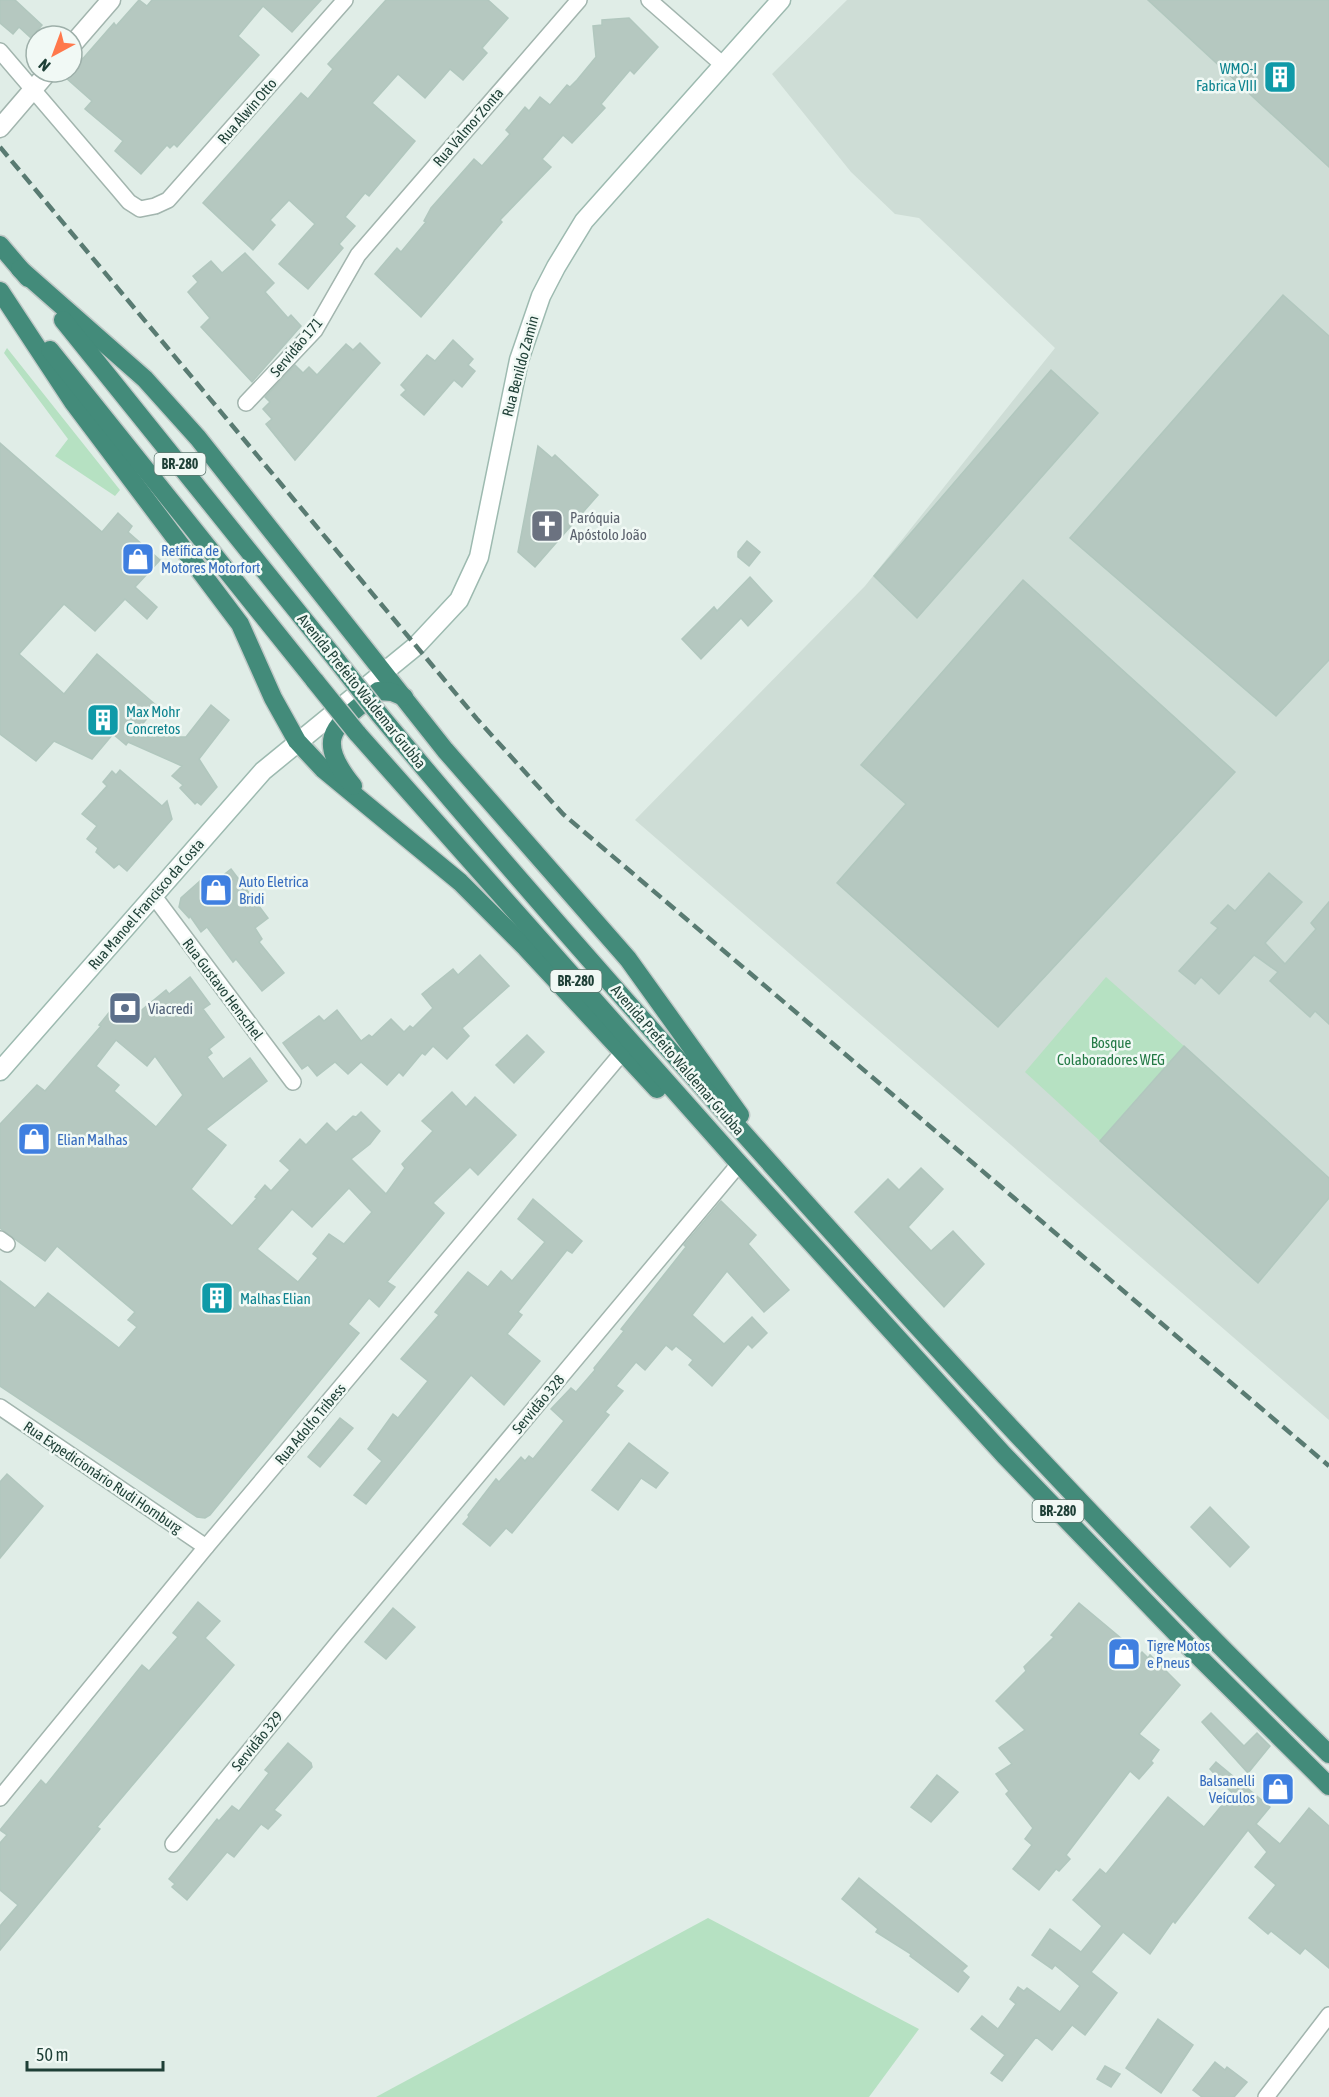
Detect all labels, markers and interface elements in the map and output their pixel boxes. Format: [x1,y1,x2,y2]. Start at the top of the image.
north arrow [24,24,84,84]
text: N [35,55,54,75]
building icon: WMO-I Fabrica VIII [1262,59,1298,95]
place label: WMO-I Fabrica VIII [1196,60,1257,94]
street label: Rua Alwin Otto [214,75,280,147]
street label: Rua Valmor Zonta [429,84,507,170]
street label: Servidão 171 [267,314,325,380]
street label: Rua Benildo Zamin [498,314,542,418]
road number: BR-280 [154,453,206,475]
church icon: Paróquia Apóstolo João [529,508,565,544]
place label: Paróquia Apóstolo João [570,509,647,543]
shop icon: Retífica de Motores Motorfort [120,541,156,577]
place label: Retífica de Motores Motorfort [161,542,260,576]
street label: Avenida Prefeito Waldemar Grubba [294,610,430,772]
building icon: Max Mohr Concretos [85,702,121,738]
place label: Max Mohr Concretos [126,703,181,737]
street label: Rua Manoel Francisco da Costa [85,835,207,973]
shop icon: Auto Eletrica Bridi [198,872,234,908]
place label: Auto Eletrica Bridi [239,873,309,907]
street label: Rua Gustavo Henschel [179,935,267,1043]
road number: BR-280 [550,970,602,992]
street label: Avenida Prefeito Waldemar Grubba [608,981,748,1139]
bank icon: Viacredi [107,990,143,1026]
place label: Viacredi [148,1000,193,1017]
park label: Bosque Colaboradores WEG [1057,1034,1165,1068]
shop icon: Elian Malhas [16,1121,52,1157]
place label: Elian Malhas [57,1131,128,1148]
building icon: Malhas Elian [199,1280,235,1316]
place label: Malhas Elian [240,1290,311,1307]
street label: Servidão 328 [509,1371,567,1437]
street label: Rua Adolfo Tribess [271,1380,349,1468]
street label: Rua Expedicionário Rudi Hornburg [21,1418,186,1537]
road number: BR-280 [1032,1500,1084,1522]
shop icon: Tigre Motos e Pneus [1106,1636,1142,1672]
place label: Tigre Motos e Pneus [1147,1637,1210,1671]
street label: Servidão 329 [228,1708,286,1774]
shop icon: Balsanelli Veículos [1260,1771,1296,1807]
place label: Balsanelli Veículos [1199,1772,1255,1806]
scale bar [27,2034,164,2072]
text: 50 m [36,2044,68,2065]

